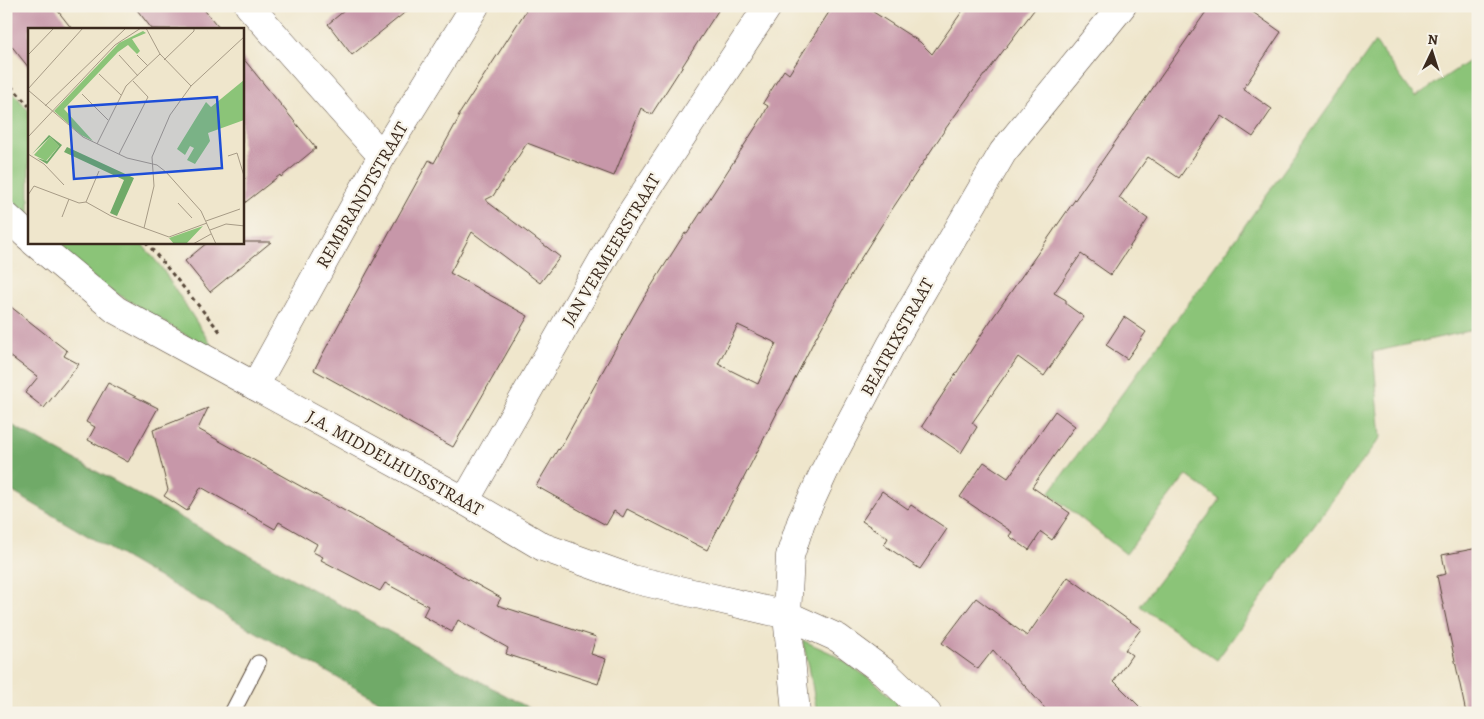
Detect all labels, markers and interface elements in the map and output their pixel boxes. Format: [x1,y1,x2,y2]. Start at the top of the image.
inset map [28,28,244,244]
north arrow [1406,28,1456,78]
text: N [1427,30,1439,49]
street label: REMBRANDTSTRAAT [310,117,414,273]
street label: JAN VERMEERSTRAAT [556,169,666,331]
street label: BEATRIXSTRAAT [855,274,939,400]
street label: J.A. MIDDELHUISSTRAAT [302,404,488,522]

